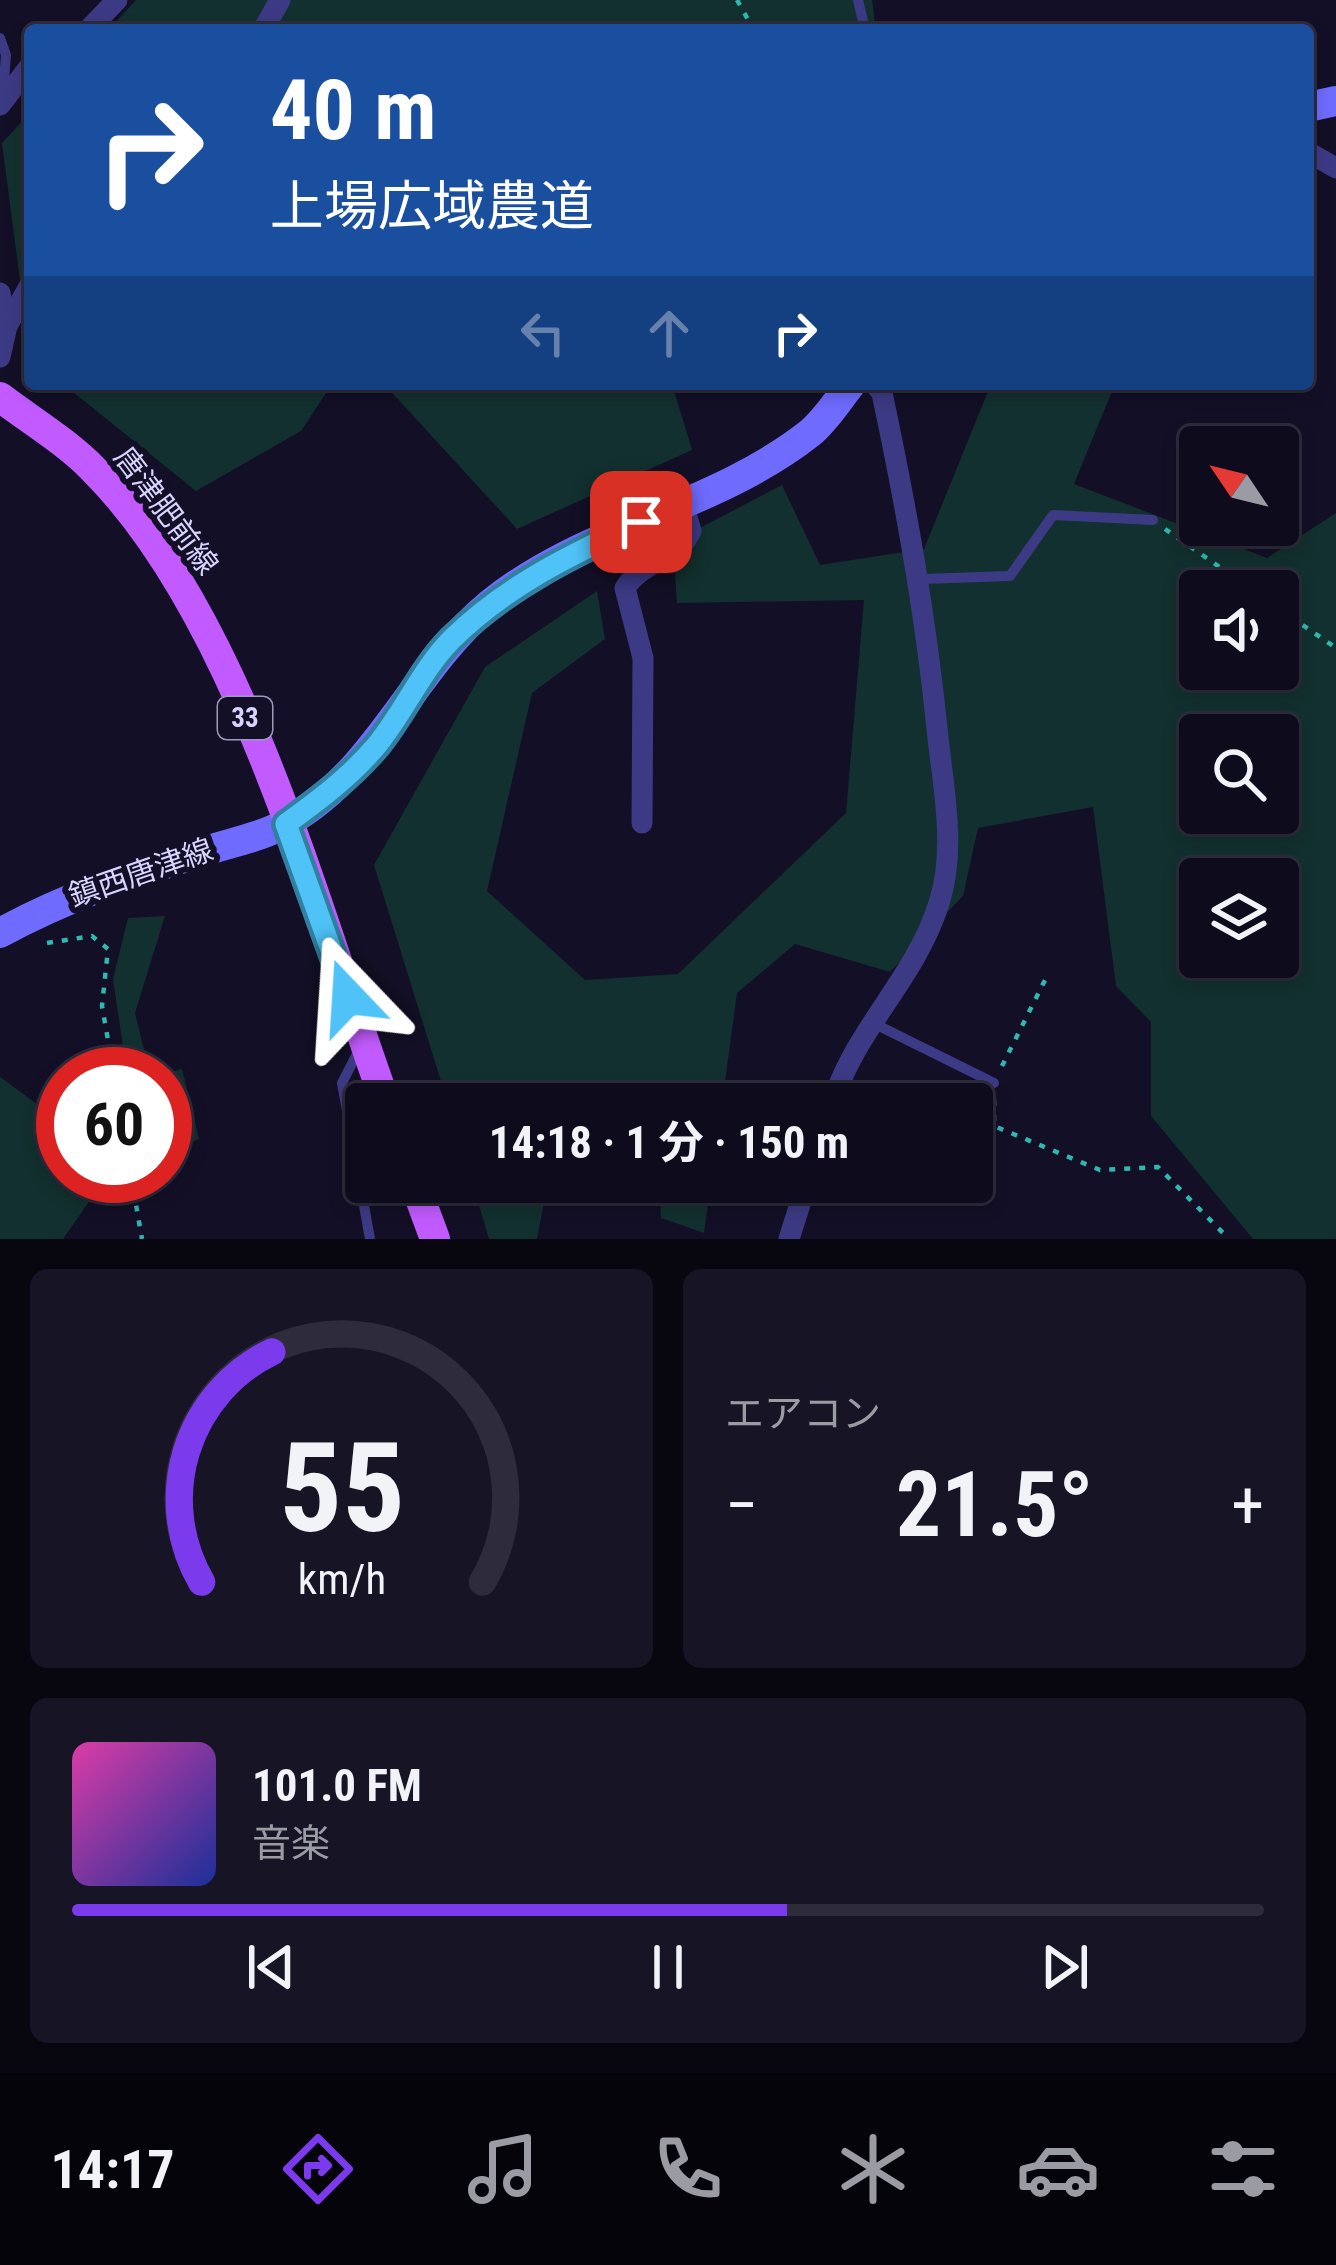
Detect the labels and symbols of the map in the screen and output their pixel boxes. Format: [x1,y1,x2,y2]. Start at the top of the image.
north arrow [1179,426,1299,546]
street label: 唐津肥前線 [107,440,226,581]
pin [590,471,692,573]
road number: 33 [218,697,272,739]
street label: 鎮西唐津線 [64,832,217,913]
position arrow [285,934,411,1060]
speed limit sign: 60 [36,1047,192,1203]

